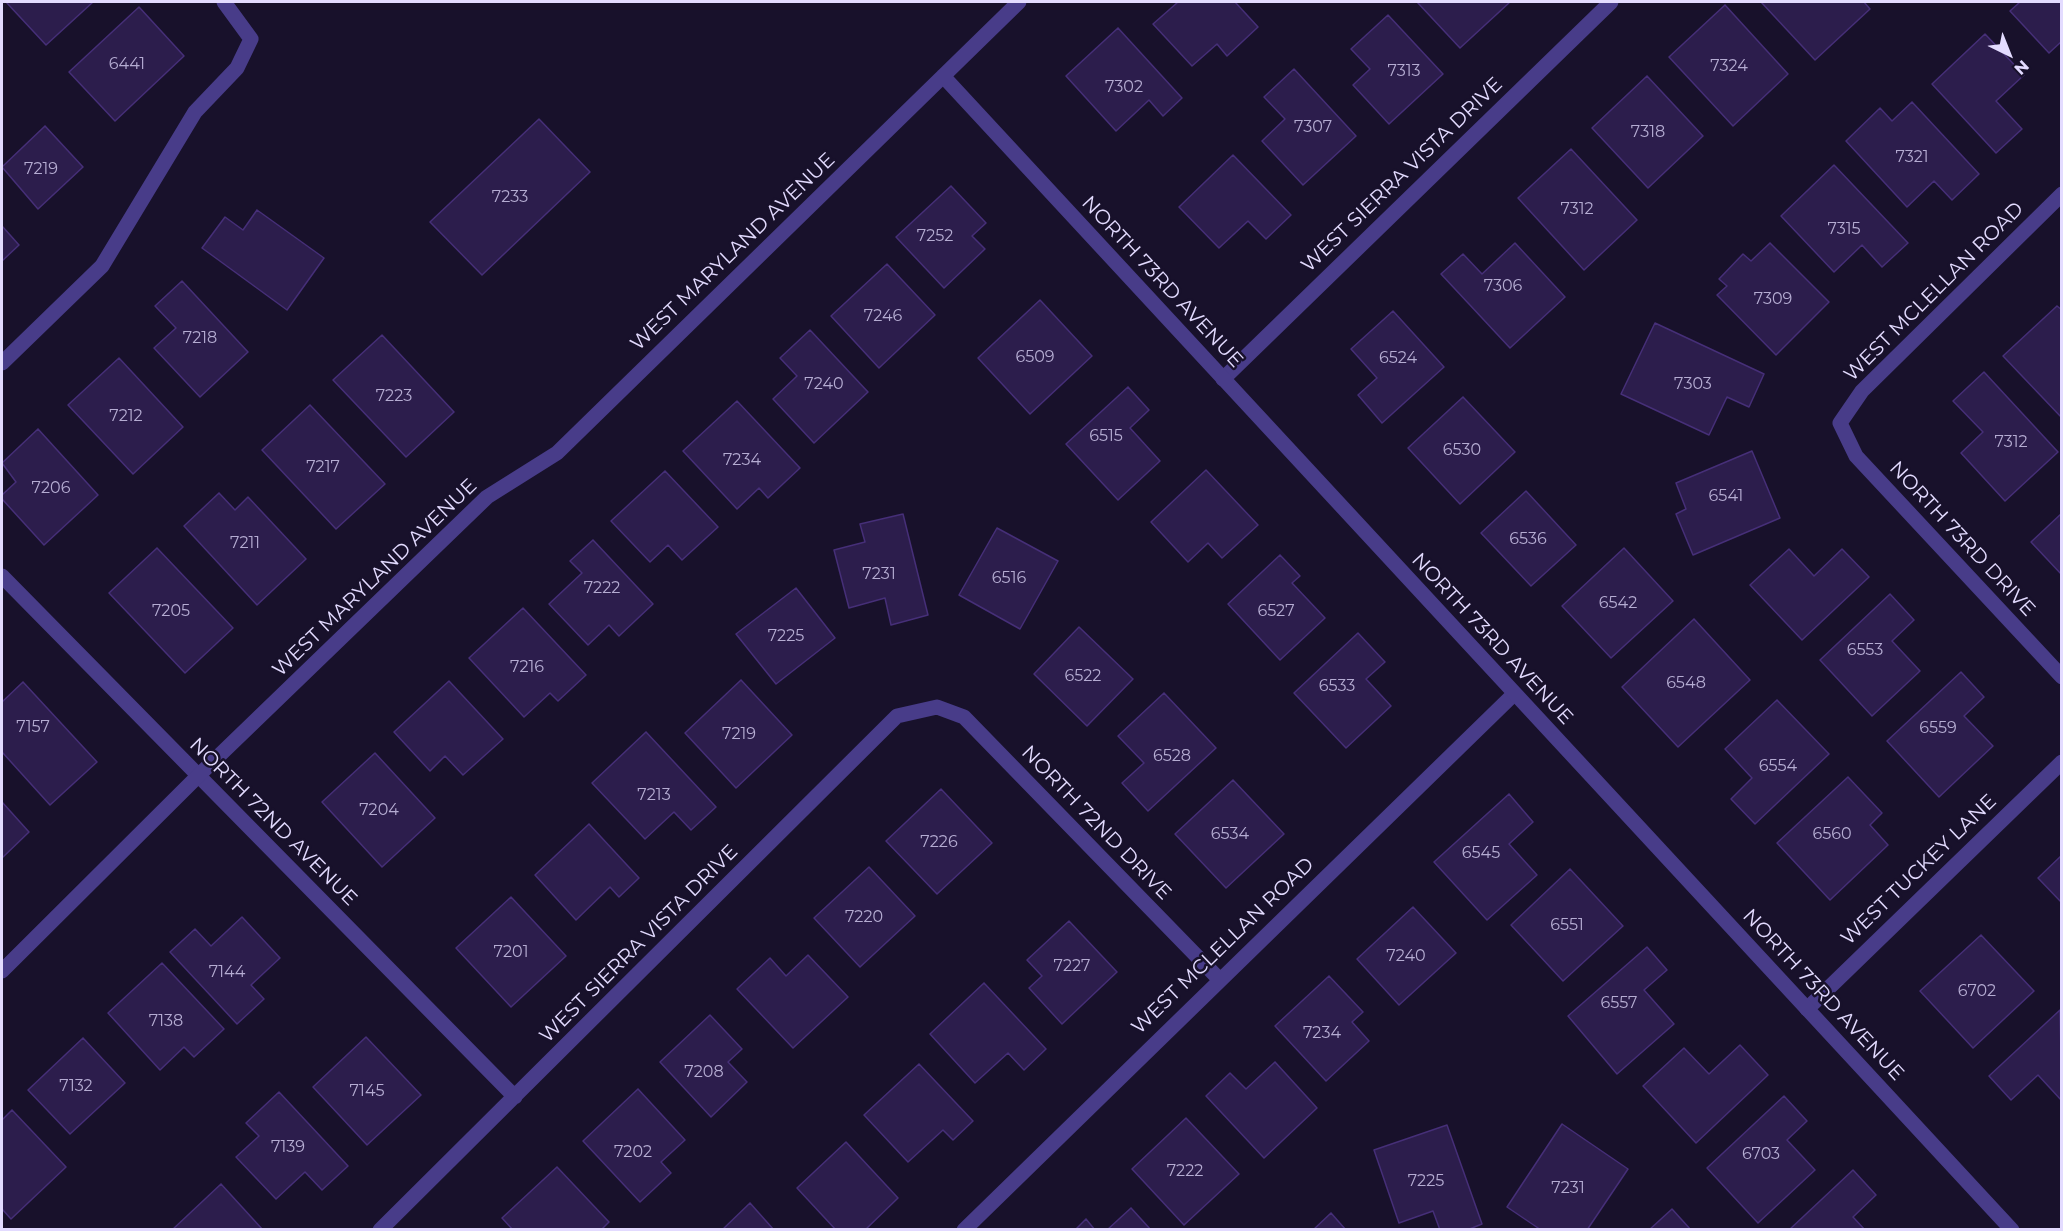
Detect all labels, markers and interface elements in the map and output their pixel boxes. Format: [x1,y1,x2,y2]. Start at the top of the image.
north arrow [1979,24,2039,84]
house number: 6441 [109,54,145,74]
house number: 7324 [1710,56,1748,76]
text: N [2010,56,2033,79]
house number: 7313 [1387,61,1421,81]
street label: WEST SIERRA VISTA DRIVE [1296,72,1508,278]
house number: 7302 [1105,77,1143,97]
house number: 7307 [1294,117,1332,137]
house number: 7318 [1631,122,1665,142]
house number: 7321 [1895,147,1929,167]
street label: WEST MARYLAND AVENUE [626,148,840,356]
house number: 7219 [24,159,58,179]
house number: 7233 [492,187,528,207]
street label: NORTH 73RD AVENUE [1076,191,1248,373]
street label: WEST MCLELLAN ROAD [1839,197,2029,387]
house number: 7312 [1560,199,1594,219]
house number: 7315 [1827,219,1861,239]
house number: 7252 [917,226,953,246]
house number: 7306 [1484,276,1522,296]
house number: 7309 [1754,289,1792,309]
house number: 7246 [864,306,902,326]
house number: 7218 [183,328,217,348]
house number: 6509 [1015,347,1055,367]
house number: 6524 [1379,348,1417,368]
house number: 7240 [804,374,844,394]
house number: 7303 [1674,374,1712,394]
house number: 7223 [376,386,412,406]
house number: 7212 [109,406,143,426]
house number: 6515 [1089,426,1123,446]
house number: 7312 [1994,432,2028,452]
house number: 6530 [1443,440,1481,460]
house number: 7234 [723,450,761,470]
house number: 7217 [306,457,340,477]
street label: NORTH 73RD DRIVE [1884,457,2040,621]
street label: WEST MARYLAND AVENUE [268,474,482,682]
house number: 7206 [32,478,70,498]
house number: 6541 [1709,486,1743,506]
house number: 6536 [1509,529,1547,549]
house number: 7211 [230,533,260,553]
street label: NORTH 73RD AVENUE [1406,548,1578,730]
house number: 7231 [862,564,896,584]
house number: 6516 [992,568,1026,588]
house number: 7222 [584,578,620,598]
house number: 6542 [1599,593,1637,613]
house number: 7205 [152,601,190,621]
house number: 6527 [1257,601,1295,621]
house number: 7225 [768,626,804,646]
house number: 6553 [1847,640,1883,660]
house number: 7216 [510,657,544,677]
house number: 6522 [1065,666,1101,686]
house number: 6548 [1666,673,1706,693]
house number: 6533 [1319,676,1355,696]
house number: 7157 [16,717,50,737]
house number: 6559 [1919,718,1957,738]
house number: 7219 [722,724,756,744]
street label: NORTH 72ND AVENUE [184,733,362,911]
street label: NORTH 72ND DRIVE [1016,741,1176,905]
house number: 6528 [1153,746,1191,766]
house number: 6554 [1759,756,1797,776]
house number: 7213 [637,785,671,805]
street label: WEST TUCKEY LANE [1836,790,2002,950]
house number: 7204 [359,800,399,820]
house number: 6534 [1211,824,1249,844]
house number: 6560 [1812,824,1852,844]
house number: 7226 [920,832,958,852]
street label: WEST SIERRA VISTA DRIVE [535,840,743,1048]
house number: 6545 [1462,843,1500,863]
street label: WEST MCLELLAN ROAD [1127,853,1319,1039]
street label: NORTH 73RD AVENUE [1737,904,1909,1086]
house number: 7220 [845,907,883,927]
house number: 6551 [1550,915,1584,935]
house number: 7201 [494,942,528,962]
house number: 7240 [1386,946,1426,966]
house number: 7227 [1054,956,1090,976]
house number: 7144 [209,962,245,982]
house number: 6702 [1958,981,1996,1001]
house number: 6557 [1601,993,1637,1013]
house number: 7138 [149,1011,183,1031]
house number: 7234 [1303,1023,1341,1043]
house number: 7208 [684,1062,724,1082]
house number: 7132 [59,1076,93,1096]
house number: 7145 [350,1081,384,1101]
house number: 7139 [271,1137,305,1157]
house number: 7202 [614,1142,652,1162]
house number: 6703 [1742,1144,1780,1164]
house number: 7222 [1167,1161,1203,1181]
house number: 7225 [1408,1171,1444,1191]
house number: 7231 [1551,1178,1585,1198]

